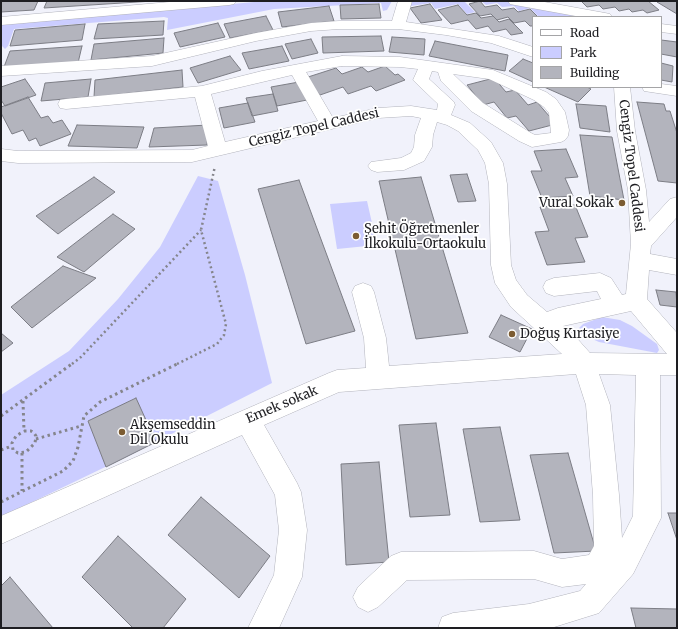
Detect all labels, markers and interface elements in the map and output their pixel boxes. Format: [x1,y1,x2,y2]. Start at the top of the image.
legend [532,16,662,88]
text: Road [570,25,599,40]
text: Park [570,45,597,60]
text: Building [570,65,619,80]
street label: Cengiz Topel Caddesi [615,99,647,233]
street label: Cengiz Topel Caddesi [247,105,381,151]
place label: Vural Sokak [539,195,614,211]
marker: Vural Sokak [617,198,627,208]
place label: Şehit Öğretmenler İlkokulu-Ortaokulu [364,221,486,252]
marker: Şehit Öğretmenler İlkokulu-Ortaokulu [351,231,361,241]
place label: Doğuş Kırtasiye [520,326,619,342]
marker: Doğuş Kırtasiye [507,329,517,339]
street label: Emek sokak [244,383,320,427]
place label: Akşemseddin Dil Okulu [130,417,216,448]
marker: Akşemseddin Dil Okulu [117,427,127,437]

